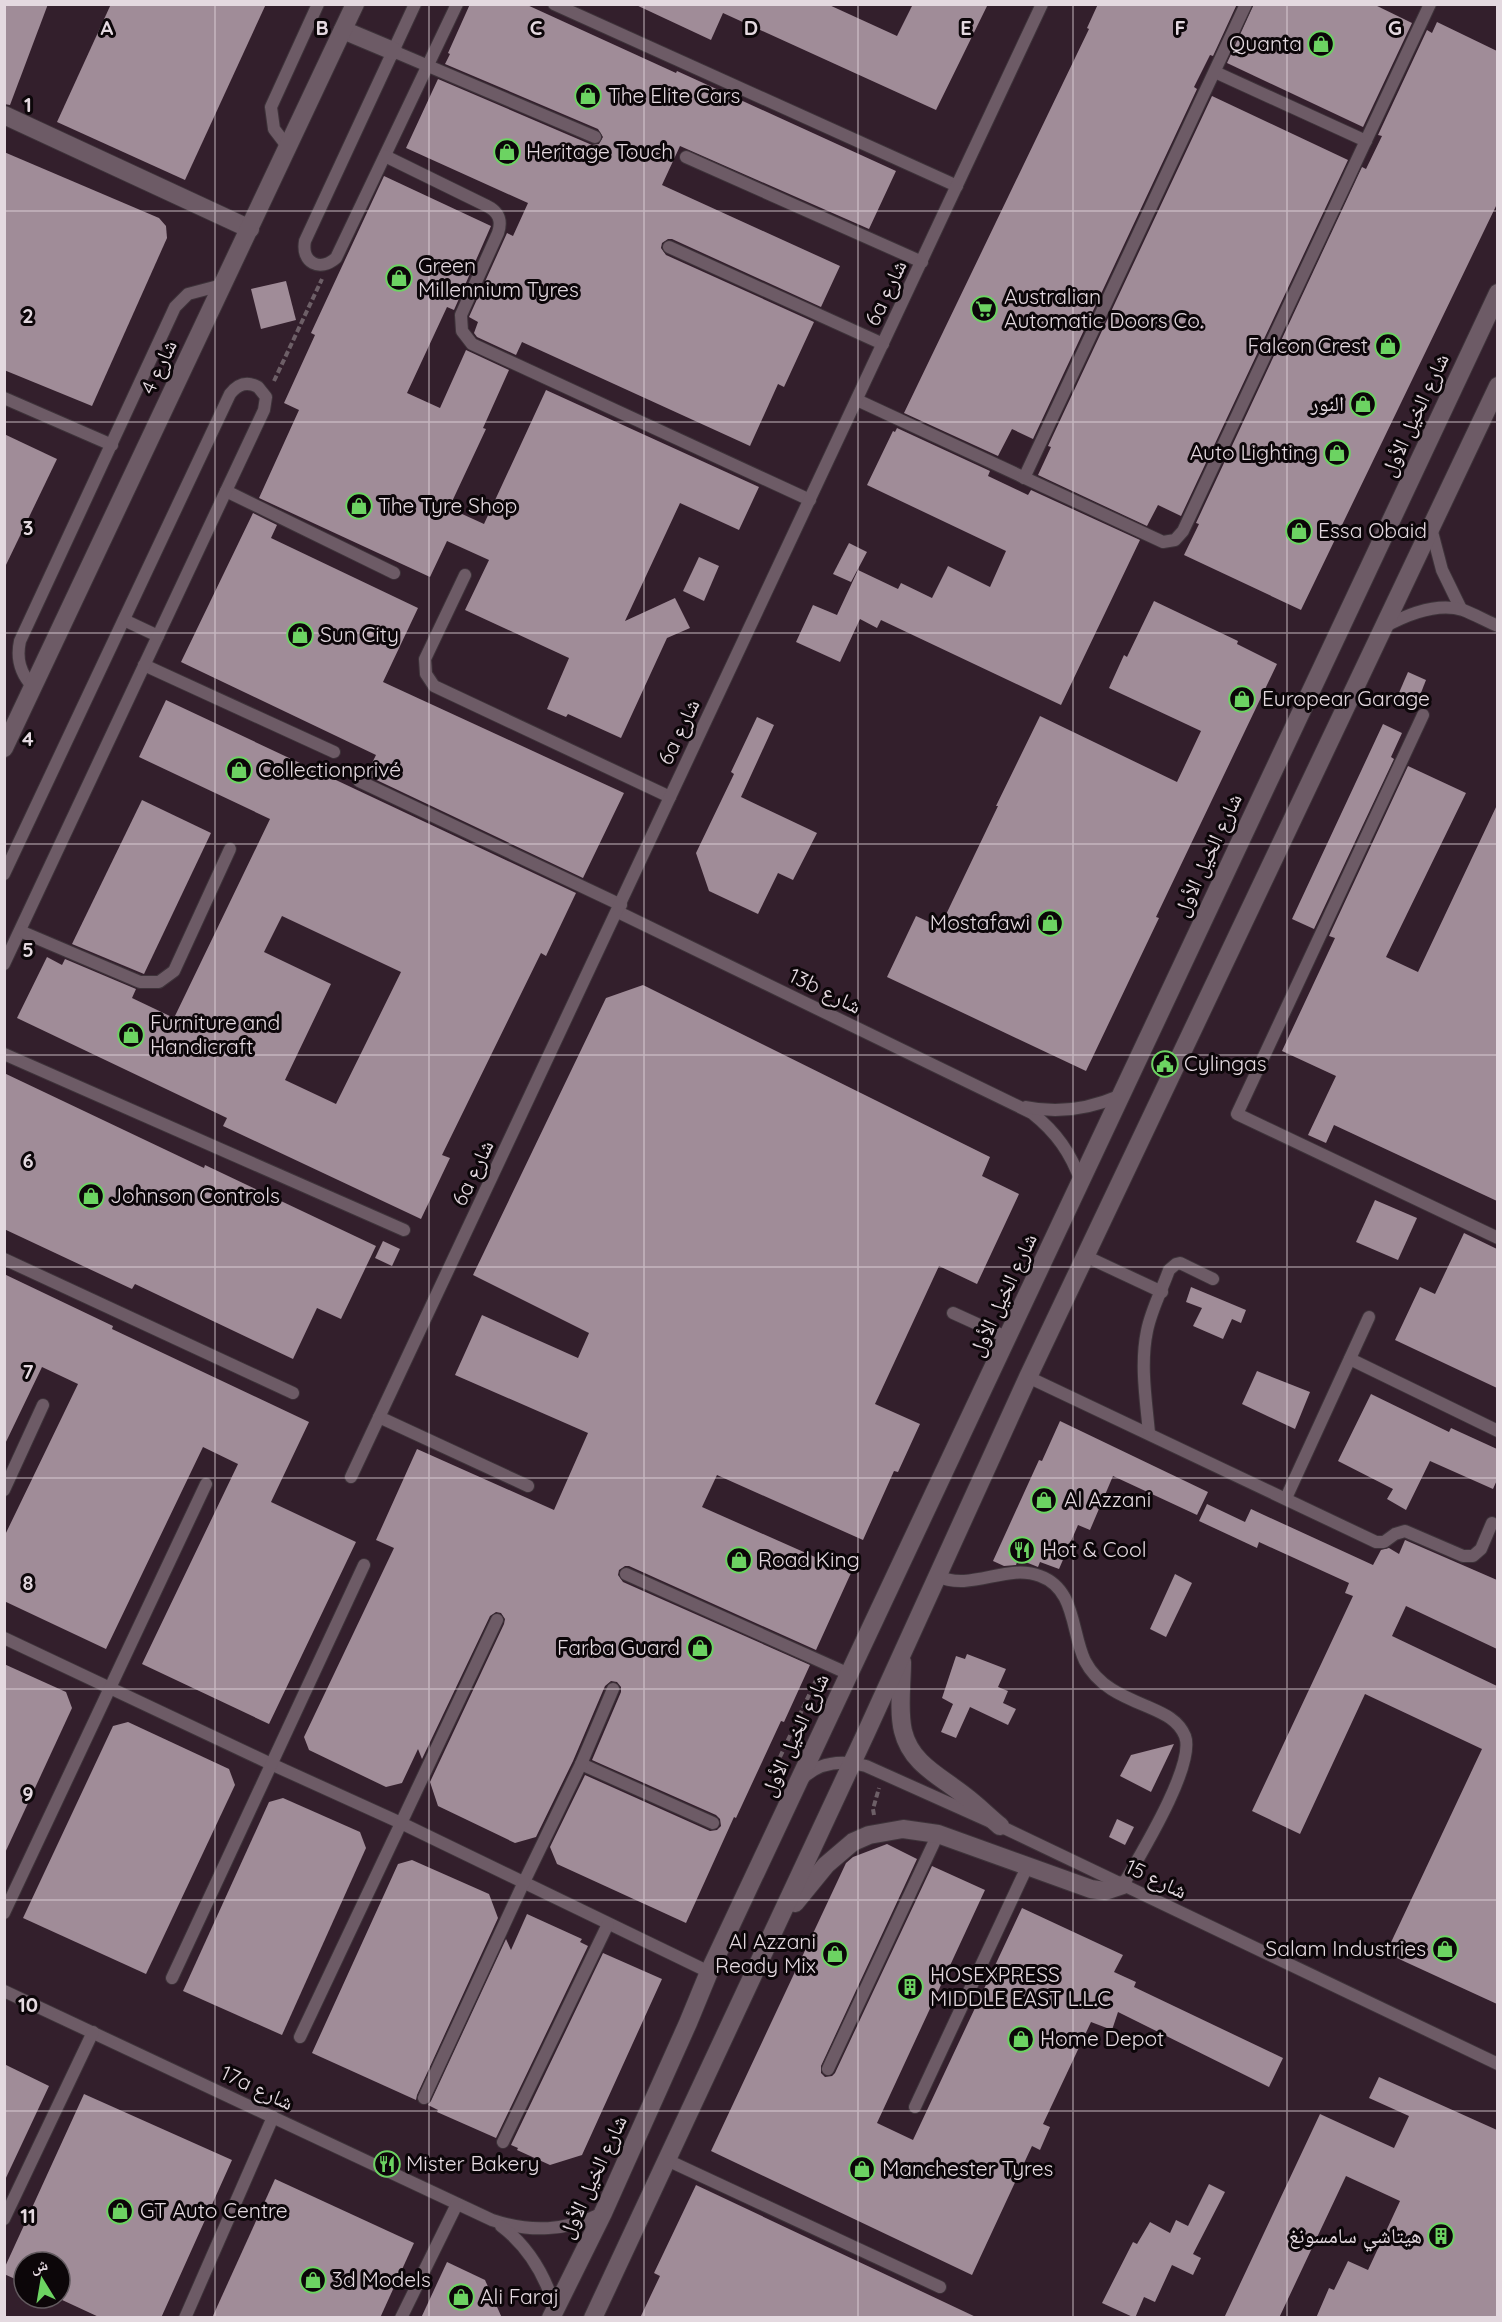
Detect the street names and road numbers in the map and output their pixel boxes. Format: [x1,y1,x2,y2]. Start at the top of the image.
street label: 6a شارع [859,256,913,330]
street label: شارع 4 [134,335,183,398]
street label: شارع الخيل الأول [1374,349,1455,481]
street label: 6a شارع [652,695,706,769]
street label: شارع الخيل الأول [1167,789,1248,921]
street label: 13b شارع [785,962,866,1020]
street label: 6a شارع [446,1136,500,1210]
street label: شارع الخيل الأول [962,1229,1043,1361]
street label: شارع الخيل الأول [754,1669,835,1801]
street label: شارع 15 [1121,1853,1191,1904]
street label: 17a شارع [217,2059,298,2116]
street label: شارع الخيل الأول [552,2111,633,2243]

